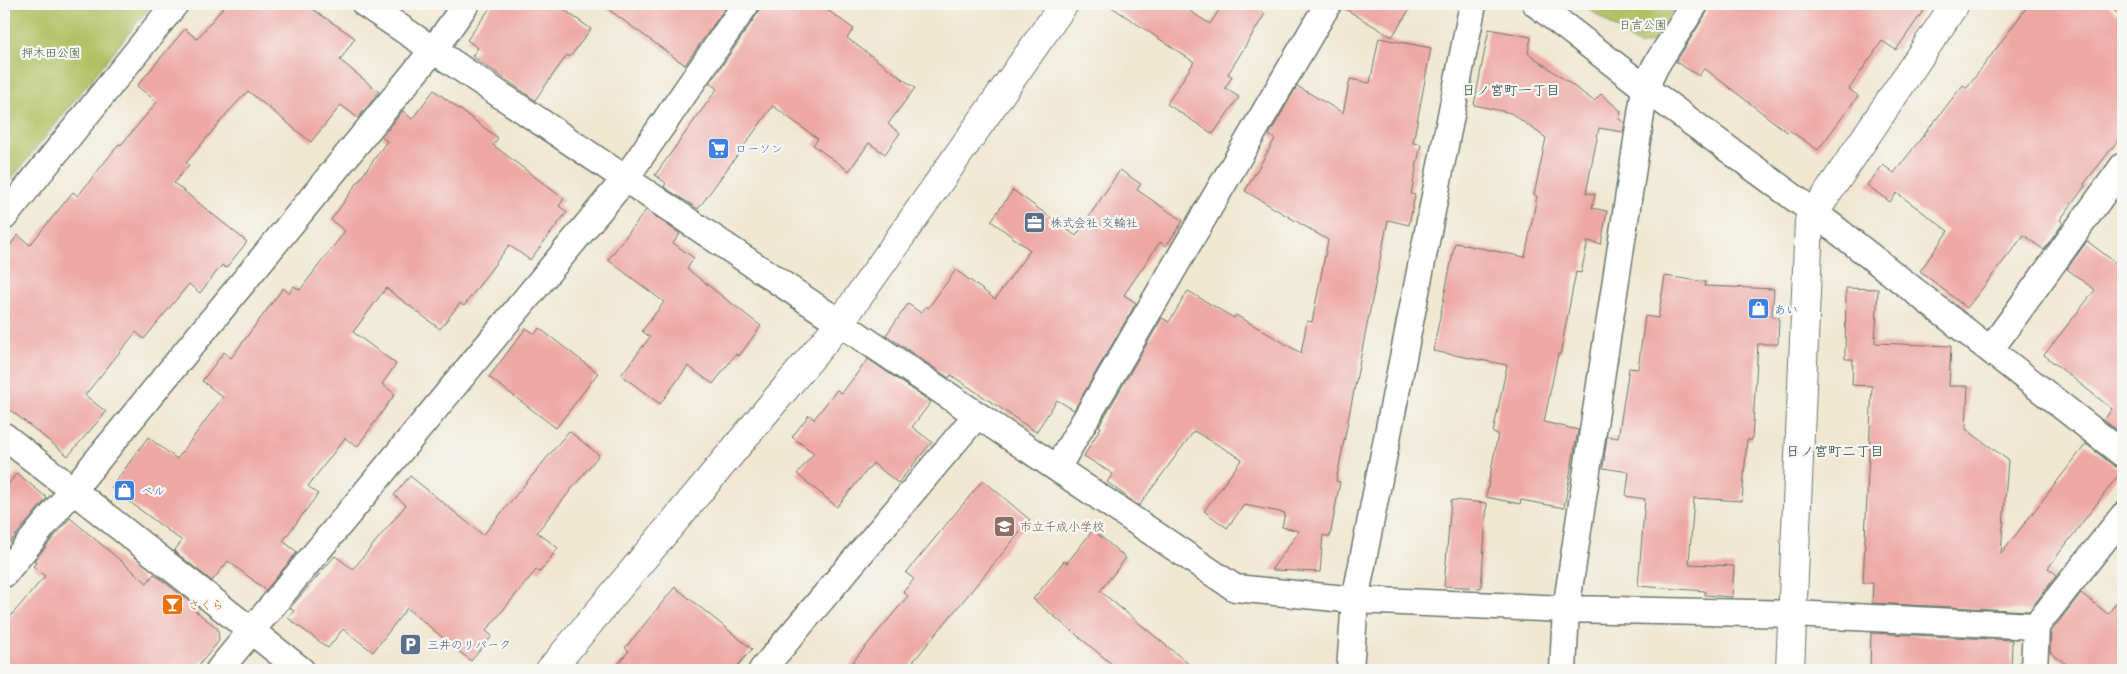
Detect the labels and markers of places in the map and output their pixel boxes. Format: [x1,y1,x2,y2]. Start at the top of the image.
supermarket icon: ローソン [707,136,731,160]
place label: ローソン [735,140,783,156]
office icon: 株式会社 交輪社 [1022,210,1046,234]
place label: 株式会社 交輪社 [1050,214,1138,230]
shop icon: あい [1746,297,1770,321]
place label: あい [1774,301,1798,317]
shop icon: ベル [113,478,137,502]
place label: ベル [141,482,165,498]
school or university icon: 市立千成小学校 [992,514,1016,538]
place label: 市立千成小学校 [1020,518,1104,534]
bar icon: さくら [160,592,184,616]
place label: さくら [188,596,224,612]
parking icon: 三井のリパーク [399,632,423,656]
place label: 三井のリパーク [427,636,511,652]

